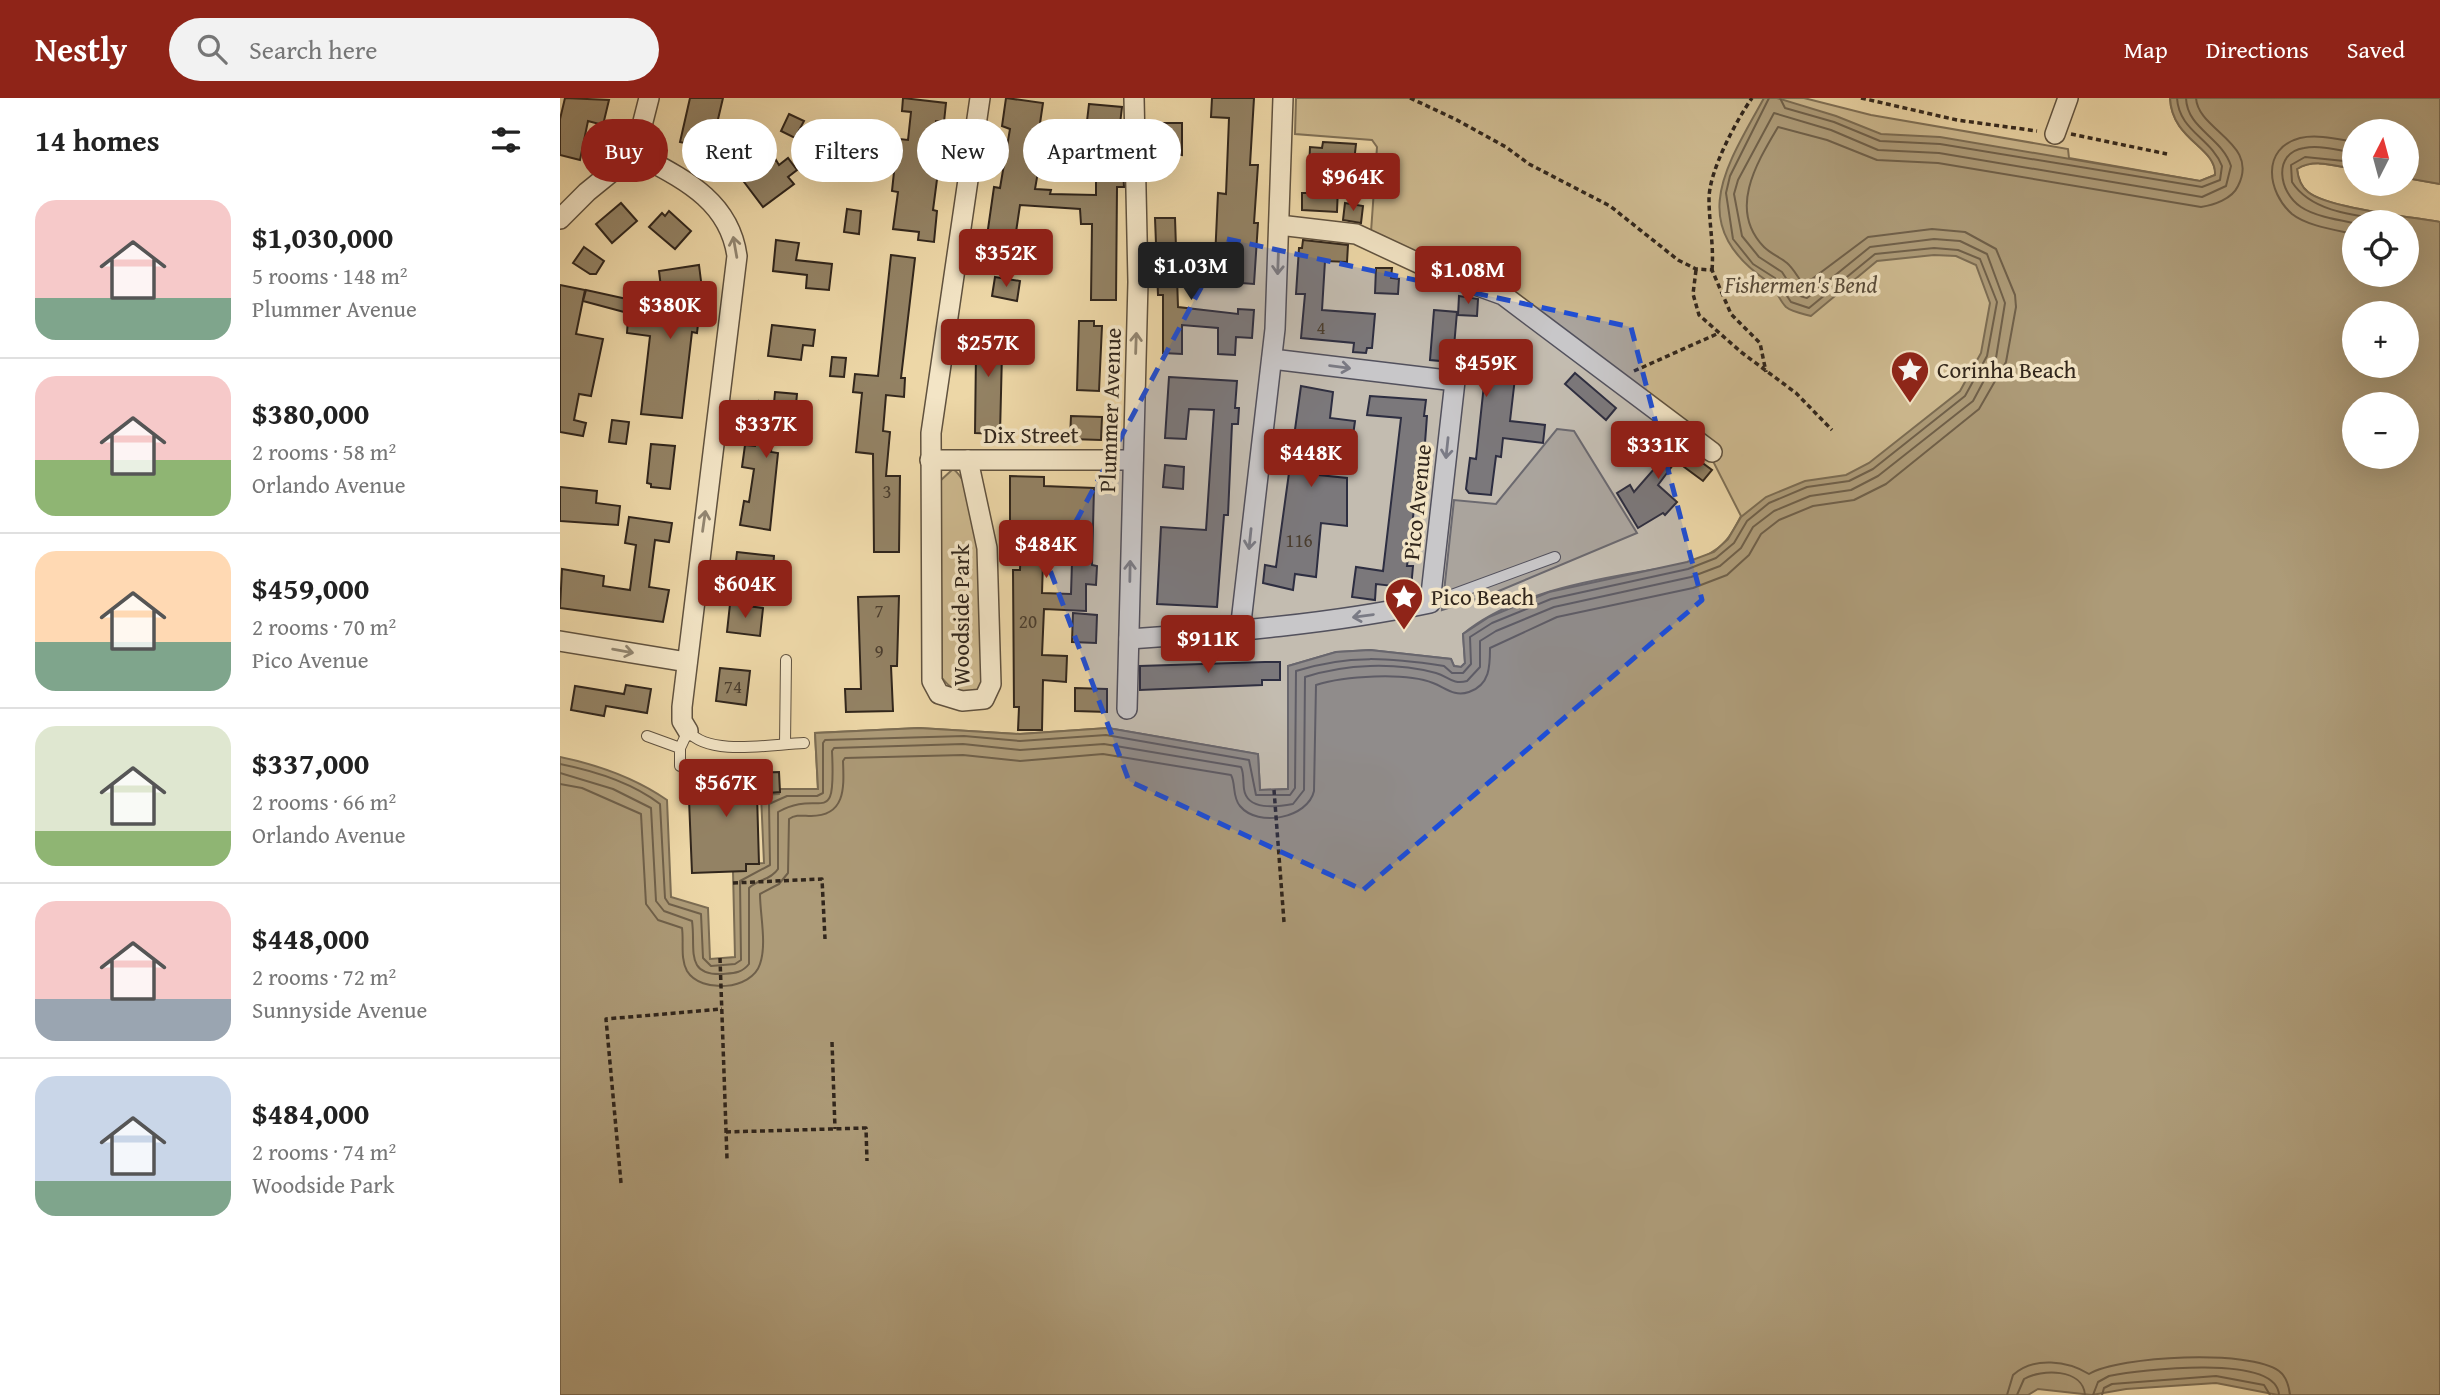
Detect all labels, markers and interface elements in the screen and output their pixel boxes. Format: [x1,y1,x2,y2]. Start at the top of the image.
search box [169,18,659,81]
text: Nestly [35,25,127,73]
icon: search [193,30,231,68]
text: Search here [249,30,377,69]
text: Map [2124,32,2168,67]
text: Directions [2206,32,2309,67]
text: Saved [2347,32,2405,67]
text: 14 homes [35,118,160,162]
chip: Buy [581,119,668,182]
chip: Rent [682,119,777,182]
chip: Filters [791,119,903,182]
chip: New [917,119,1009,182]
chip: Apartment [1023,119,1181,182]
north arrow [2342,119,2418,196]
map controls [2342,119,2419,469]
icon: filters [487,121,525,159]
pin: $964K [1304,153,1402,213]
text: $964K [1322,159,1384,192]
button: locate [2342,210,2419,287]
text: $1,030,000 [252,215,393,259]
icon: home [91,228,175,312]
pin: $352K [957,230,1055,289]
text: $352K [975,235,1037,268]
one-way arrow [728,236,741,259]
pin: $1.03M [1134,242,1248,302]
pin: $1.08M [1411,246,1525,306]
text: $1.03M [1154,248,1228,281]
one-way arrow [1271,252,1284,275]
text: $1.08M [1431,252,1505,285]
text: 5 rooms · 148 m² [252,259,407,292]
park label: Fishermen's Bend [1724,268,1878,301]
pin: $380K [621,282,719,341]
text: $380K [639,287,701,320]
text: Plummer Avenue [252,292,417,325]
button: + [2342,301,2419,378]
house number: 4 [1316,313,1326,341]
pin: $257K [939,320,1037,379]
text: $257K [957,325,1019,358]
street label: Plummer Avenue [1090,327,1129,493]
one-way arrow [1130,332,1143,355]
pin: $459K [1437,340,1535,399]
text: $459K [1455,345,1517,378]
place icon: Corinha Beach [1889,349,1931,404]
place label: Corinha Beach [1937,353,2076,386]
one-way arrow [1328,361,1351,374]
text: $380,000 [252,391,369,435]
button: − [2342,392,2419,469]
pin: $337K [717,400,815,460]
icon: home [91,404,175,488]
text: $337K [735,406,797,439]
street label: Dix Street [983,418,1079,451]
pin: $331K [1609,422,1707,481]
text: $331K [1627,427,1689,460]
pin: $448K [1262,430,1360,489]
text: 2 rooms · 58 m² [252,435,396,468]
text: $448K [1280,435,1342,468]
one-way arrow [1441,437,1454,459]
street label: Pico Avenue [1394,442,1439,562]
text: Orlando Avenue [252,468,405,501]
house number: 3 [882,477,892,505]
one-way arrow [697,511,710,533]
pin: $484K [997,520,1095,580]
text: $484K [1015,526,1077,559]
house number: 116 [1285,526,1313,554]
one-way arrow [1244,527,1257,550]
street label: Woodside Park [944,543,977,686]
pin: $604K [696,560,794,620]
one-way arrow [1124,560,1137,583]
text: $459,000 [252,566,369,610]
text: $604K [714,566,776,599]
place icon: Pico Beach [1383,576,1425,631]
icon: home [91,579,175,663]
place label: Pico Beach [1431,580,1534,613]
house number: 7 [874,596,884,624]
house number: 20 [1019,607,1037,635]
text: 2 rooms · 70 m² [252,610,396,643]
one-way arrow [1352,610,1375,623]
pin: $911K [1159,616,1257,675]
text: $911K [1177,621,1239,654]
house number: 9 [874,637,884,665]
text: Pico Avenue [252,643,369,676]
one-way arrow [611,645,634,658]
house number: 74 [724,672,742,700]
text: $337,000 [252,741,369,785]
icon: home [91,754,175,838]
pin: $567K [677,760,775,819]
text: $567K [695,765,757,798]
text: 2 rooms · 66 m² [252,785,396,818]
text: Orlando Avenue [252,818,405,851]
text: $448,000 [252,916,369,960]
icon: home [91,929,175,1013]
text: 2 rooms · 72 m² [252,960,396,993]
text: Sunnyside Avenue [252,993,427,1026]
text: $484,000 [252,1091,369,1135]
icon: home [91,1104,175,1188]
text: 2 rooms · 74 m² [252,1135,396,1168]
text: Woodside Park [252,1168,395,1201]

